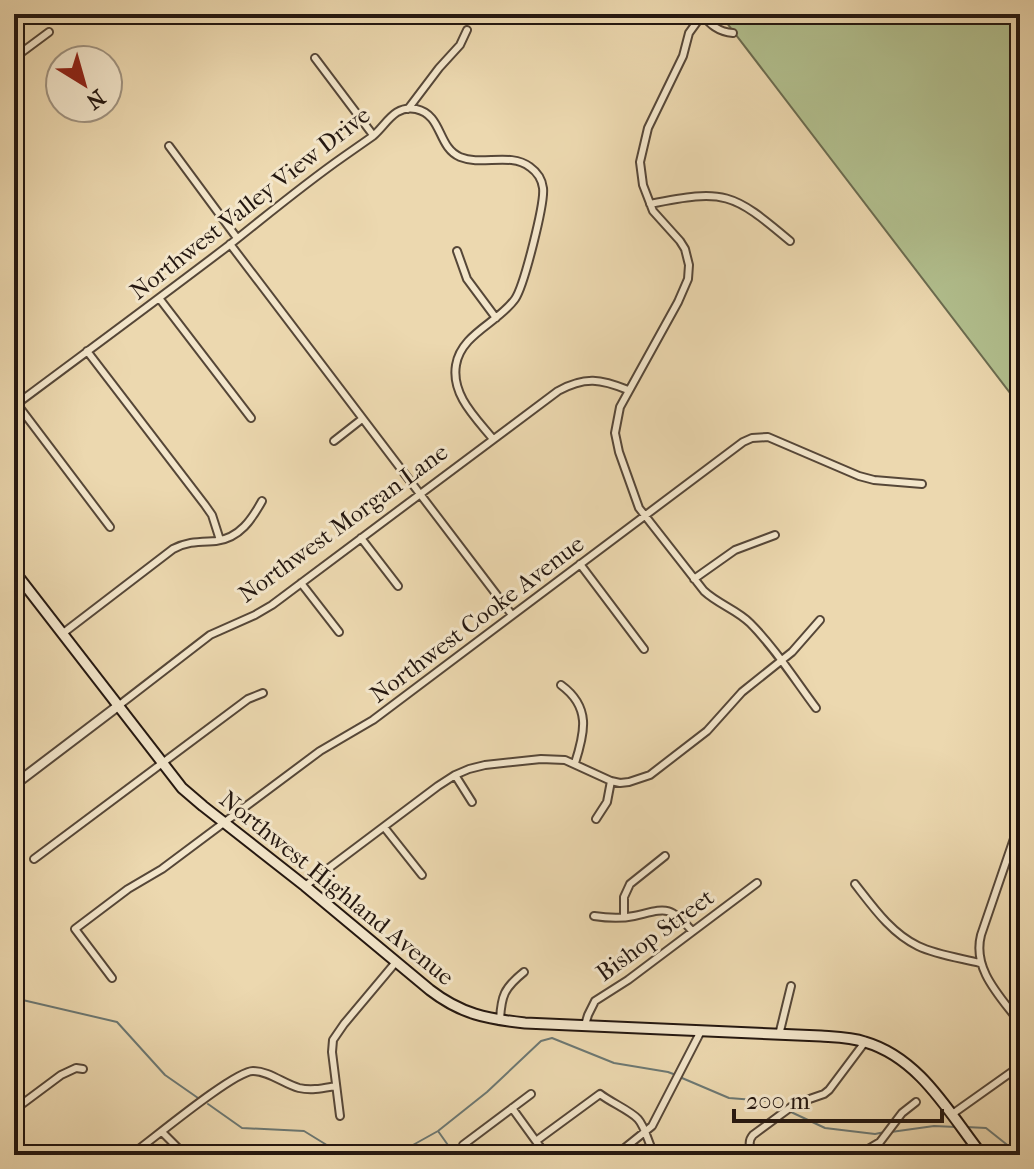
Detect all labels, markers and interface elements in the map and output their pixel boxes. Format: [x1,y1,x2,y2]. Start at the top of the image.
north arrow [44,44,124,124]
text: N [81,84,110,115]
street label: Northwest Valley View Drive [124,100,376,305]
street label: Northwest Morgan Lane [233,438,453,608]
street label: Northwest Cooke Avenue [365,529,589,709]
street label: Northwest Highland Avenue [214,785,460,991]
street label: Bishop Street [591,883,720,987]
scale bar [734,1073,942,1123]
text: 200 m [746,1087,810,1115]

